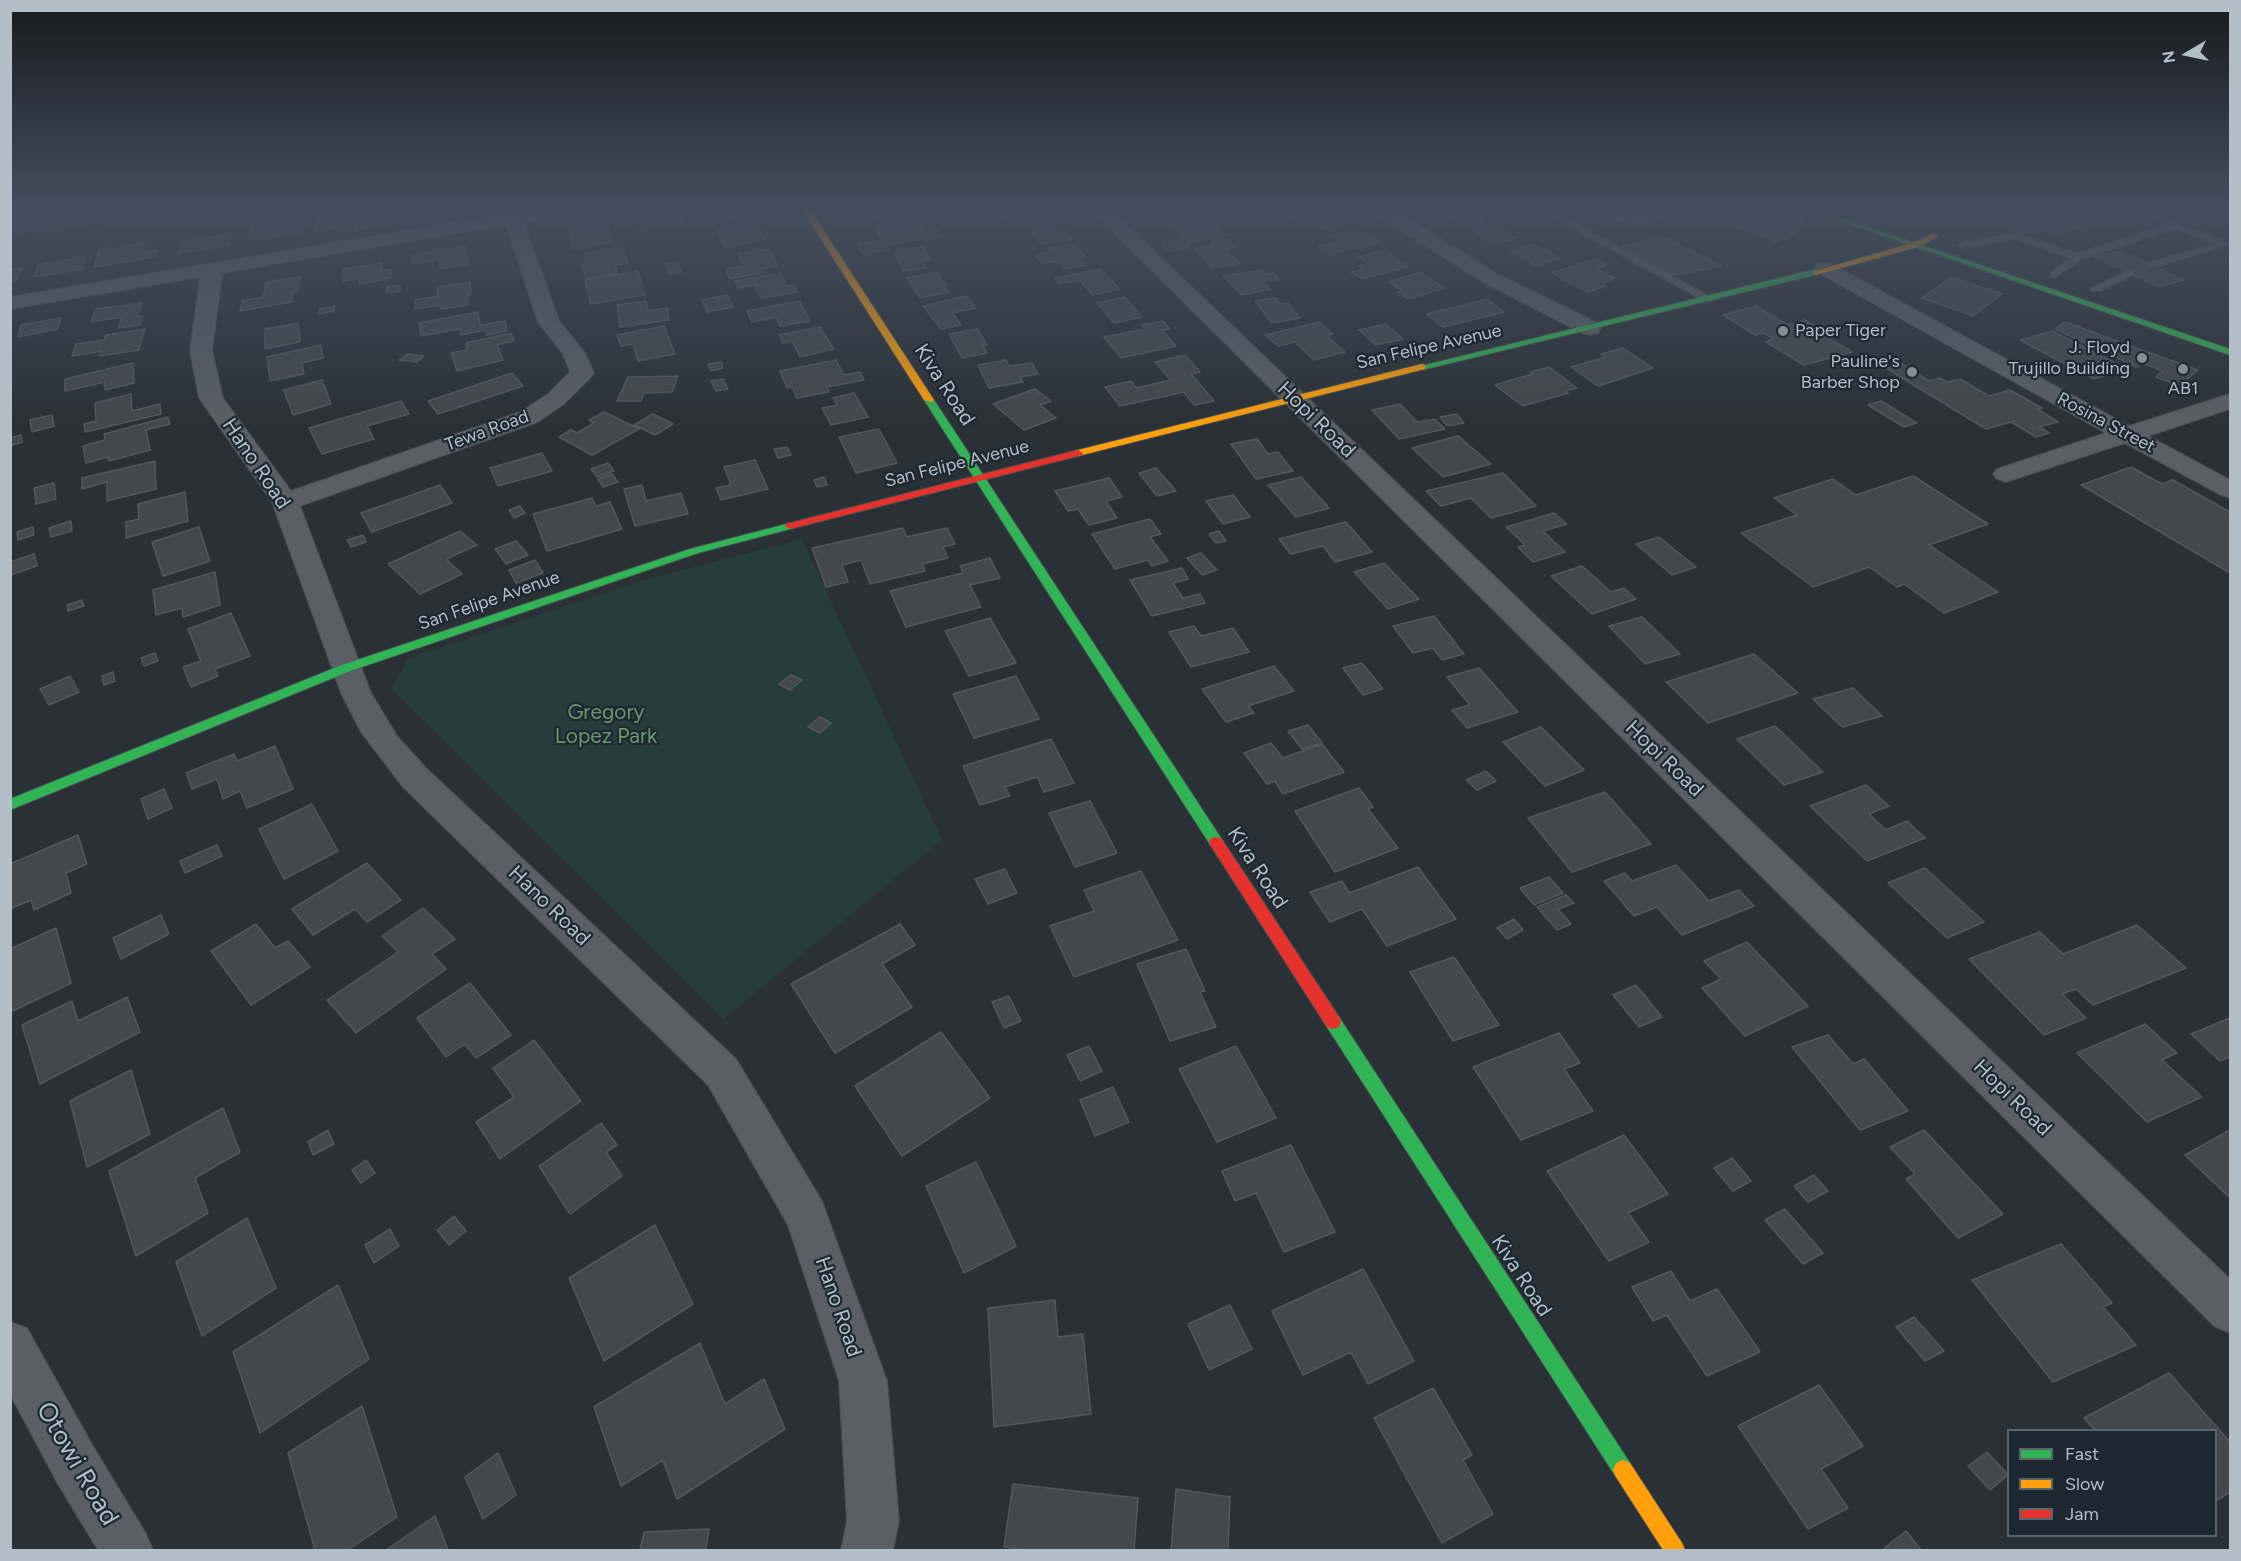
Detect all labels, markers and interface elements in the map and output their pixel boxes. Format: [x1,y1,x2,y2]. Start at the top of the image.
north arrow [2157,24,2217,84]
text: N [2158,49,2179,64]
street label: San Felipe Avenue [1354,320,1504,374]
place label: Paper Tiger [1795,320,1886,342]
marker: Paper Tiger [1776,324,1790,338]
place label: J. Floyd Trujillo Building [2008,337,2130,380]
street label: Kiva Road [908,339,980,431]
place label: Pauline's Barber Shop [1801,351,1900,394]
marker: J. Floyd Trujillo Building [2135,351,2149,365]
marker: AB1 [2176,362,2190,376]
marker: Pauline's Barber Shop [1905,365,1919,379]
street label: Hopi Road [1272,377,1360,463]
place label: AB1 [2168,378,2198,400]
street label: Rosina Street [2053,388,2159,458]
street label: Tewa Road [442,406,532,456]
street label: Hano Road [217,414,295,514]
street label: San Felipe Avenue [883,436,1031,492]
street label: San Felipe Avenue [415,567,563,635]
park label: Gregory Lopez Park [555,700,657,750]
street label: Hopi Road [1620,716,1708,802]
street label: Kiva Road [1221,822,1293,914]
street label: Hano Road [503,861,595,951]
street label: Hopi Road [1968,1055,2056,1141]
street label: Kiva Road [1485,1230,1557,1322]
street label: Hano Road [809,1254,867,1360]
street label: Otowi Road [29,1397,125,1531]
legend [2007,1429,2217,1537]
text: Fast [2065,1443,2099,1465]
text: Slow [2065,1473,2104,1495]
text: Jam [2065,1503,2099,1525]

